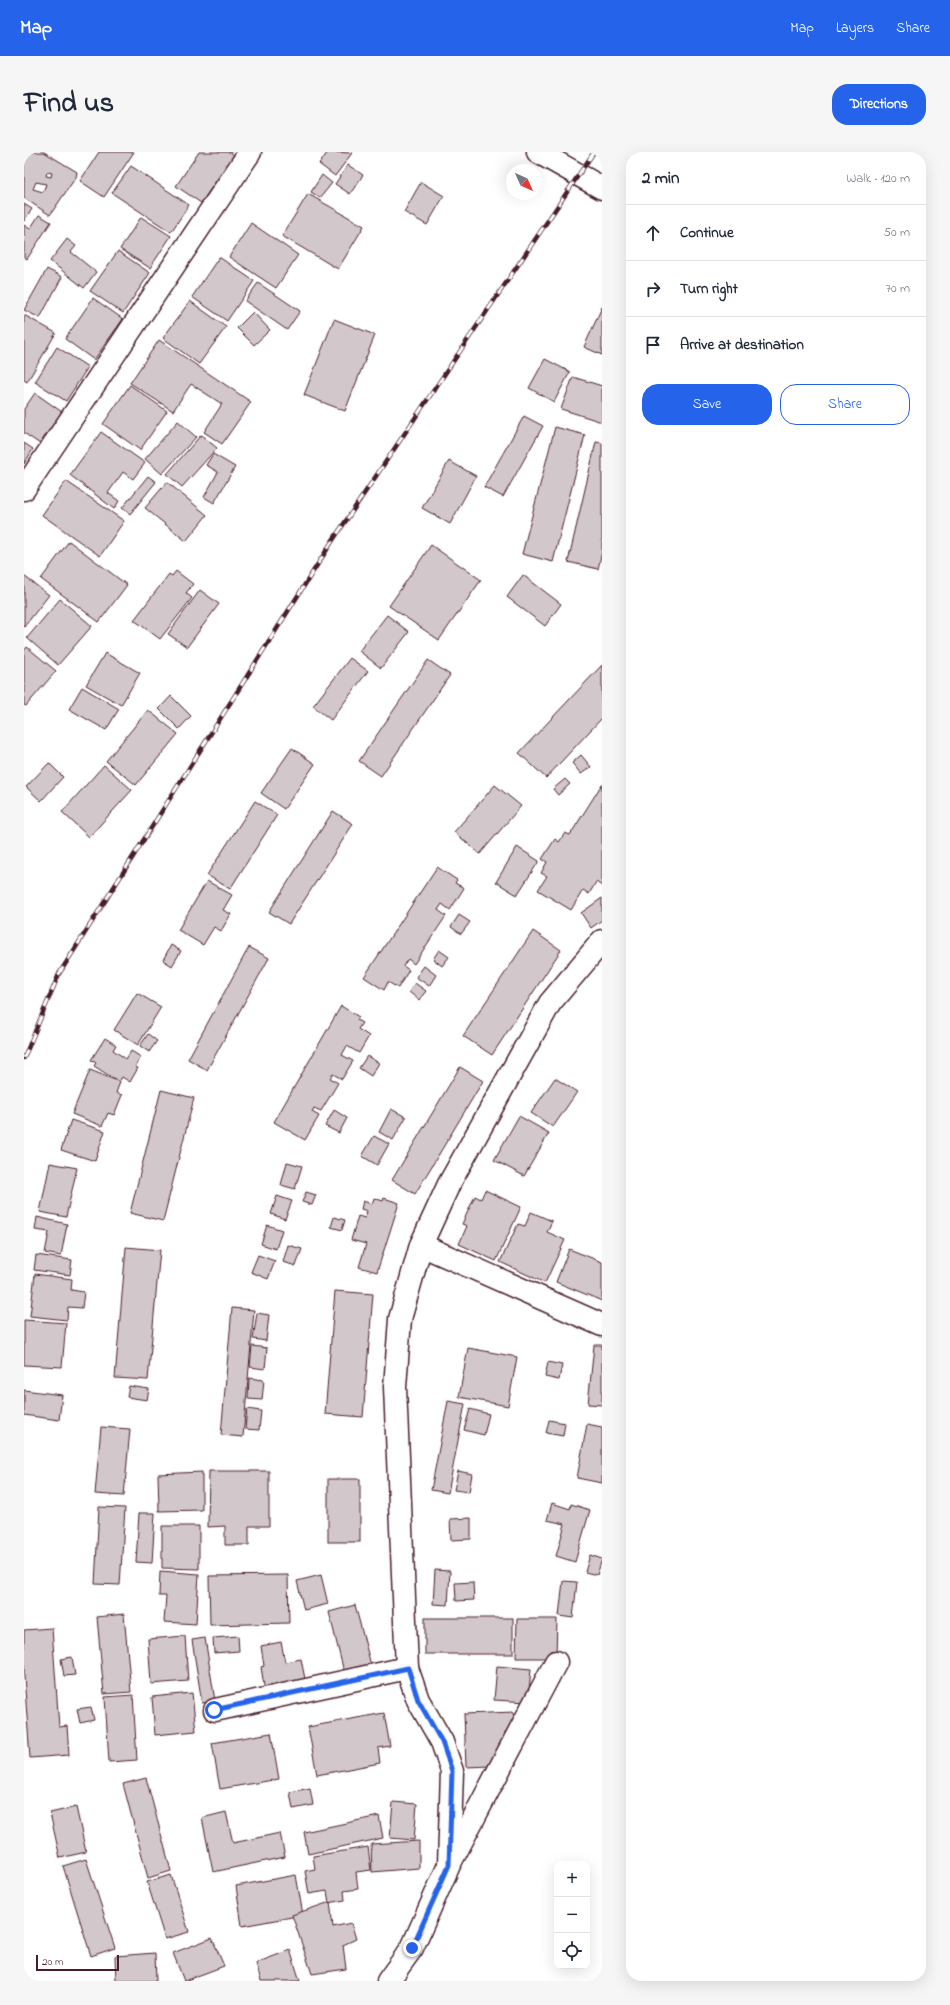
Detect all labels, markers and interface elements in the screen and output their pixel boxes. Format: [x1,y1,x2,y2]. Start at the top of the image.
text: Map [20,15,52,42]
text: Map [790,18,814,39]
text: Layers [836,18,874,39]
text: Share [896,18,930,39]
text: Find us [24,84,114,125]
button: Directions [832,84,926,125]
north arrow [506,164,542,200]
text: 2 min [642,166,679,191]
text: Walk · 120 m [846,169,910,188]
icon: ahead [642,222,664,244]
text: Continue [680,222,734,244]
text: 50 m [884,223,910,242]
icon: right [642,278,664,300]
text: Turn right [680,278,738,300]
text: 70 m [886,279,910,298]
icon: arrive [642,334,664,356]
text: Arrive at destination [680,334,804,356]
button: Save [642,384,772,425]
button: Share [780,384,910,425]
route start [205,1701,223,1719]
map controls [554,1861,590,1969]
button: + [554,1861,590,1897]
button: − [554,1897,590,1933]
button: locate [554,1933,590,1969]
route end [403,1939,421,1957]
scale bar [36,1953,119,1972]
text: 20 m [42,1954,64,1970]

